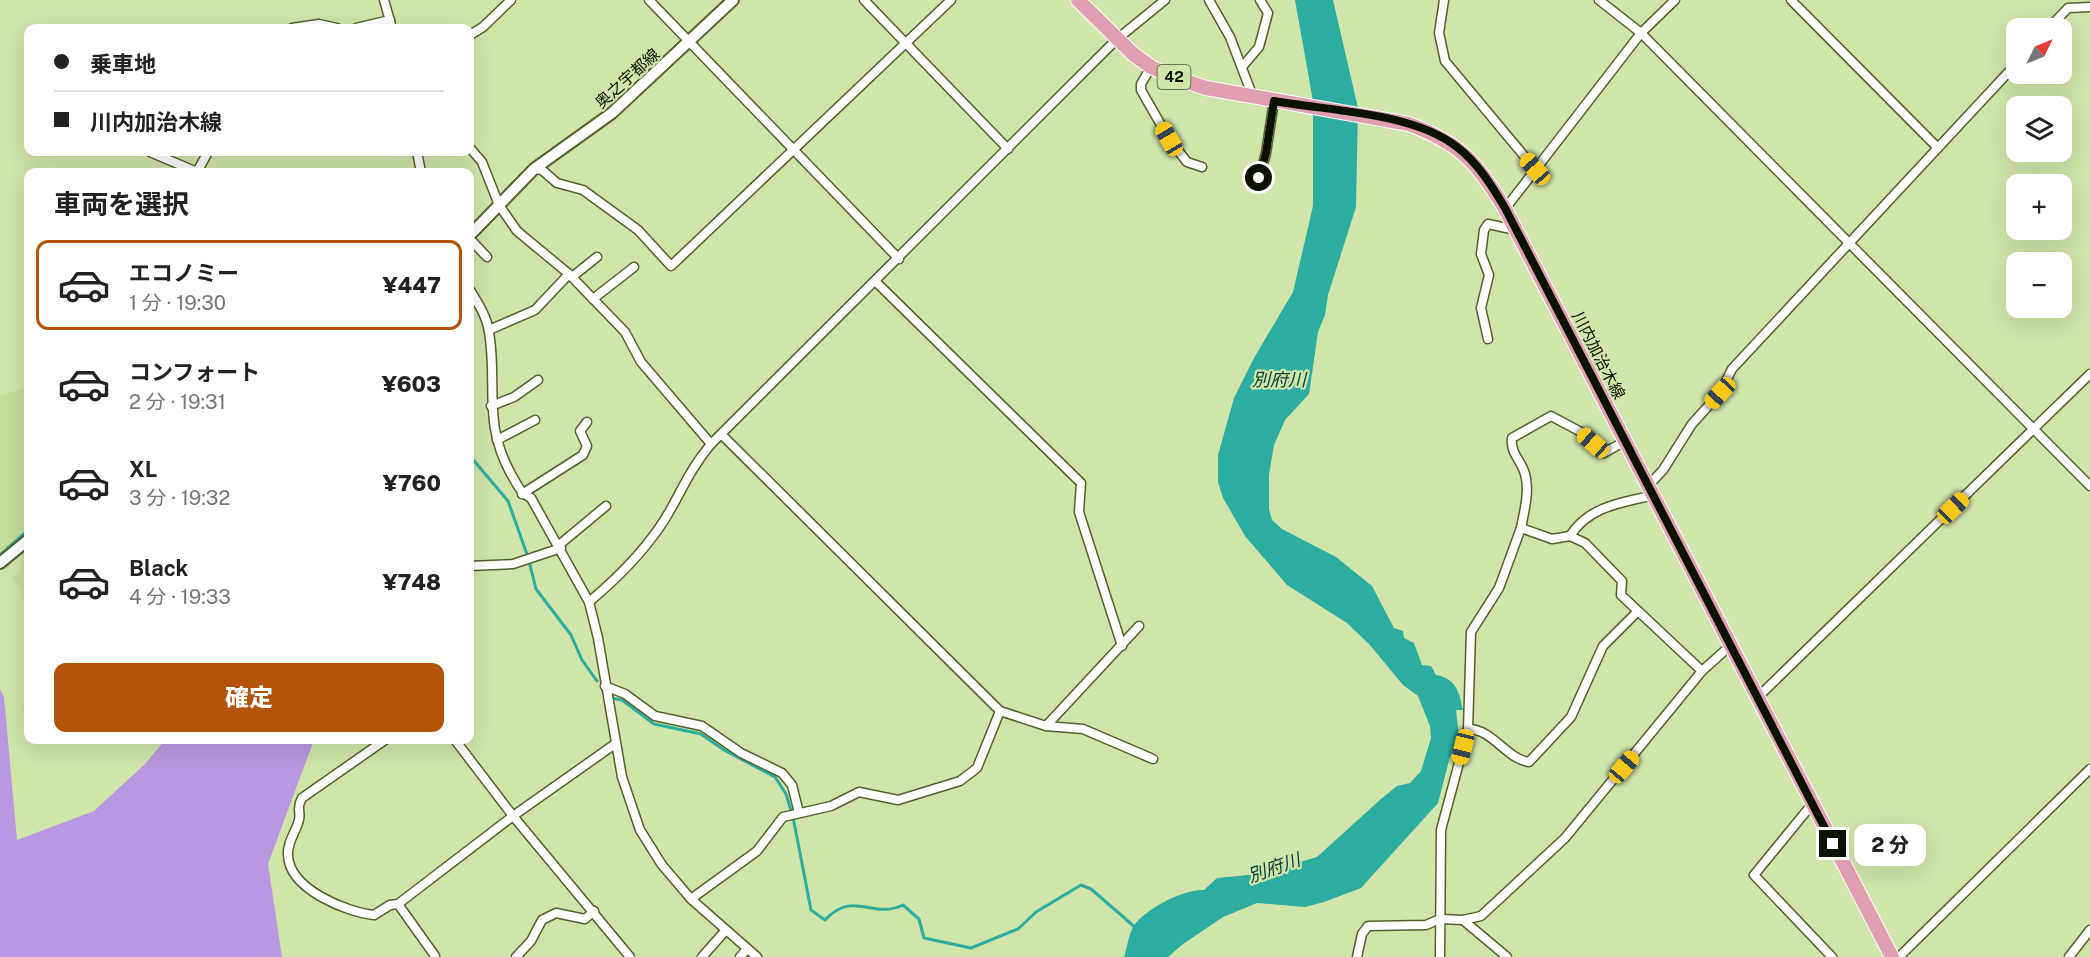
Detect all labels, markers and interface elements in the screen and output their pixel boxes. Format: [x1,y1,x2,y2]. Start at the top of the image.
north arrow [2006,18,2072,84]
map controls [2006,18,2072,318]
street label: 奥之宇都線 [591,45,663,112]
text: 乗車地 [90,51,156,77]
road number: 42 [1158,65,1190,89]
button: layers [2006,96,2072,162]
text: 川内加治木線 [90,109,222,135]
car [1152,119,1186,159]
car [1516,150,1554,188]
route start [1245,164,1272,191]
button: + [2006,174,2072,240]
text: 車両を選択 [54,188,189,220]
button: − [2006,252,2072,318]
icon: car [57,258,111,312]
text: エコノミー [129,260,239,286]
text: ¥447 [383,272,441,298]
text: 1 分 · 19:30 [129,291,226,315]
street label: 川内加治木線 [1568,308,1629,402]
icon: car [57,357,111,411]
text: コンフォート [129,359,260,385]
water label: 別府川 [1252,369,1308,390]
text: ¥603 [382,371,441,397]
car [1701,374,1739,412]
text: 2 分 · 19:31 [129,390,226,414]
car [1574,424,1612,462]
icon: car [57,456,111,510]
text: XL [129,456,157,482]
text: ¥760 [383,470,441,496]
text: 3 分 · 19:32 [129,486,230,510]
car [1934,489,1972,527]
icon: car [57,555,111,609]
text: Black [129,555,188,581]
text: ¥748 [382,569,441,595]
text: 4 分 · 19:33 [129,585,231,609]
button: 確定 [54,663,444,732]
car [1450,727,1476,767]
car [1606,747,1642,787]
callout: 2 分 [1854,823,1926,865]
route end [1819,830,1846,857]
text: 2 分 [1871,833,1909,857]
water label: 別府川 [1245,848,1305,886]

